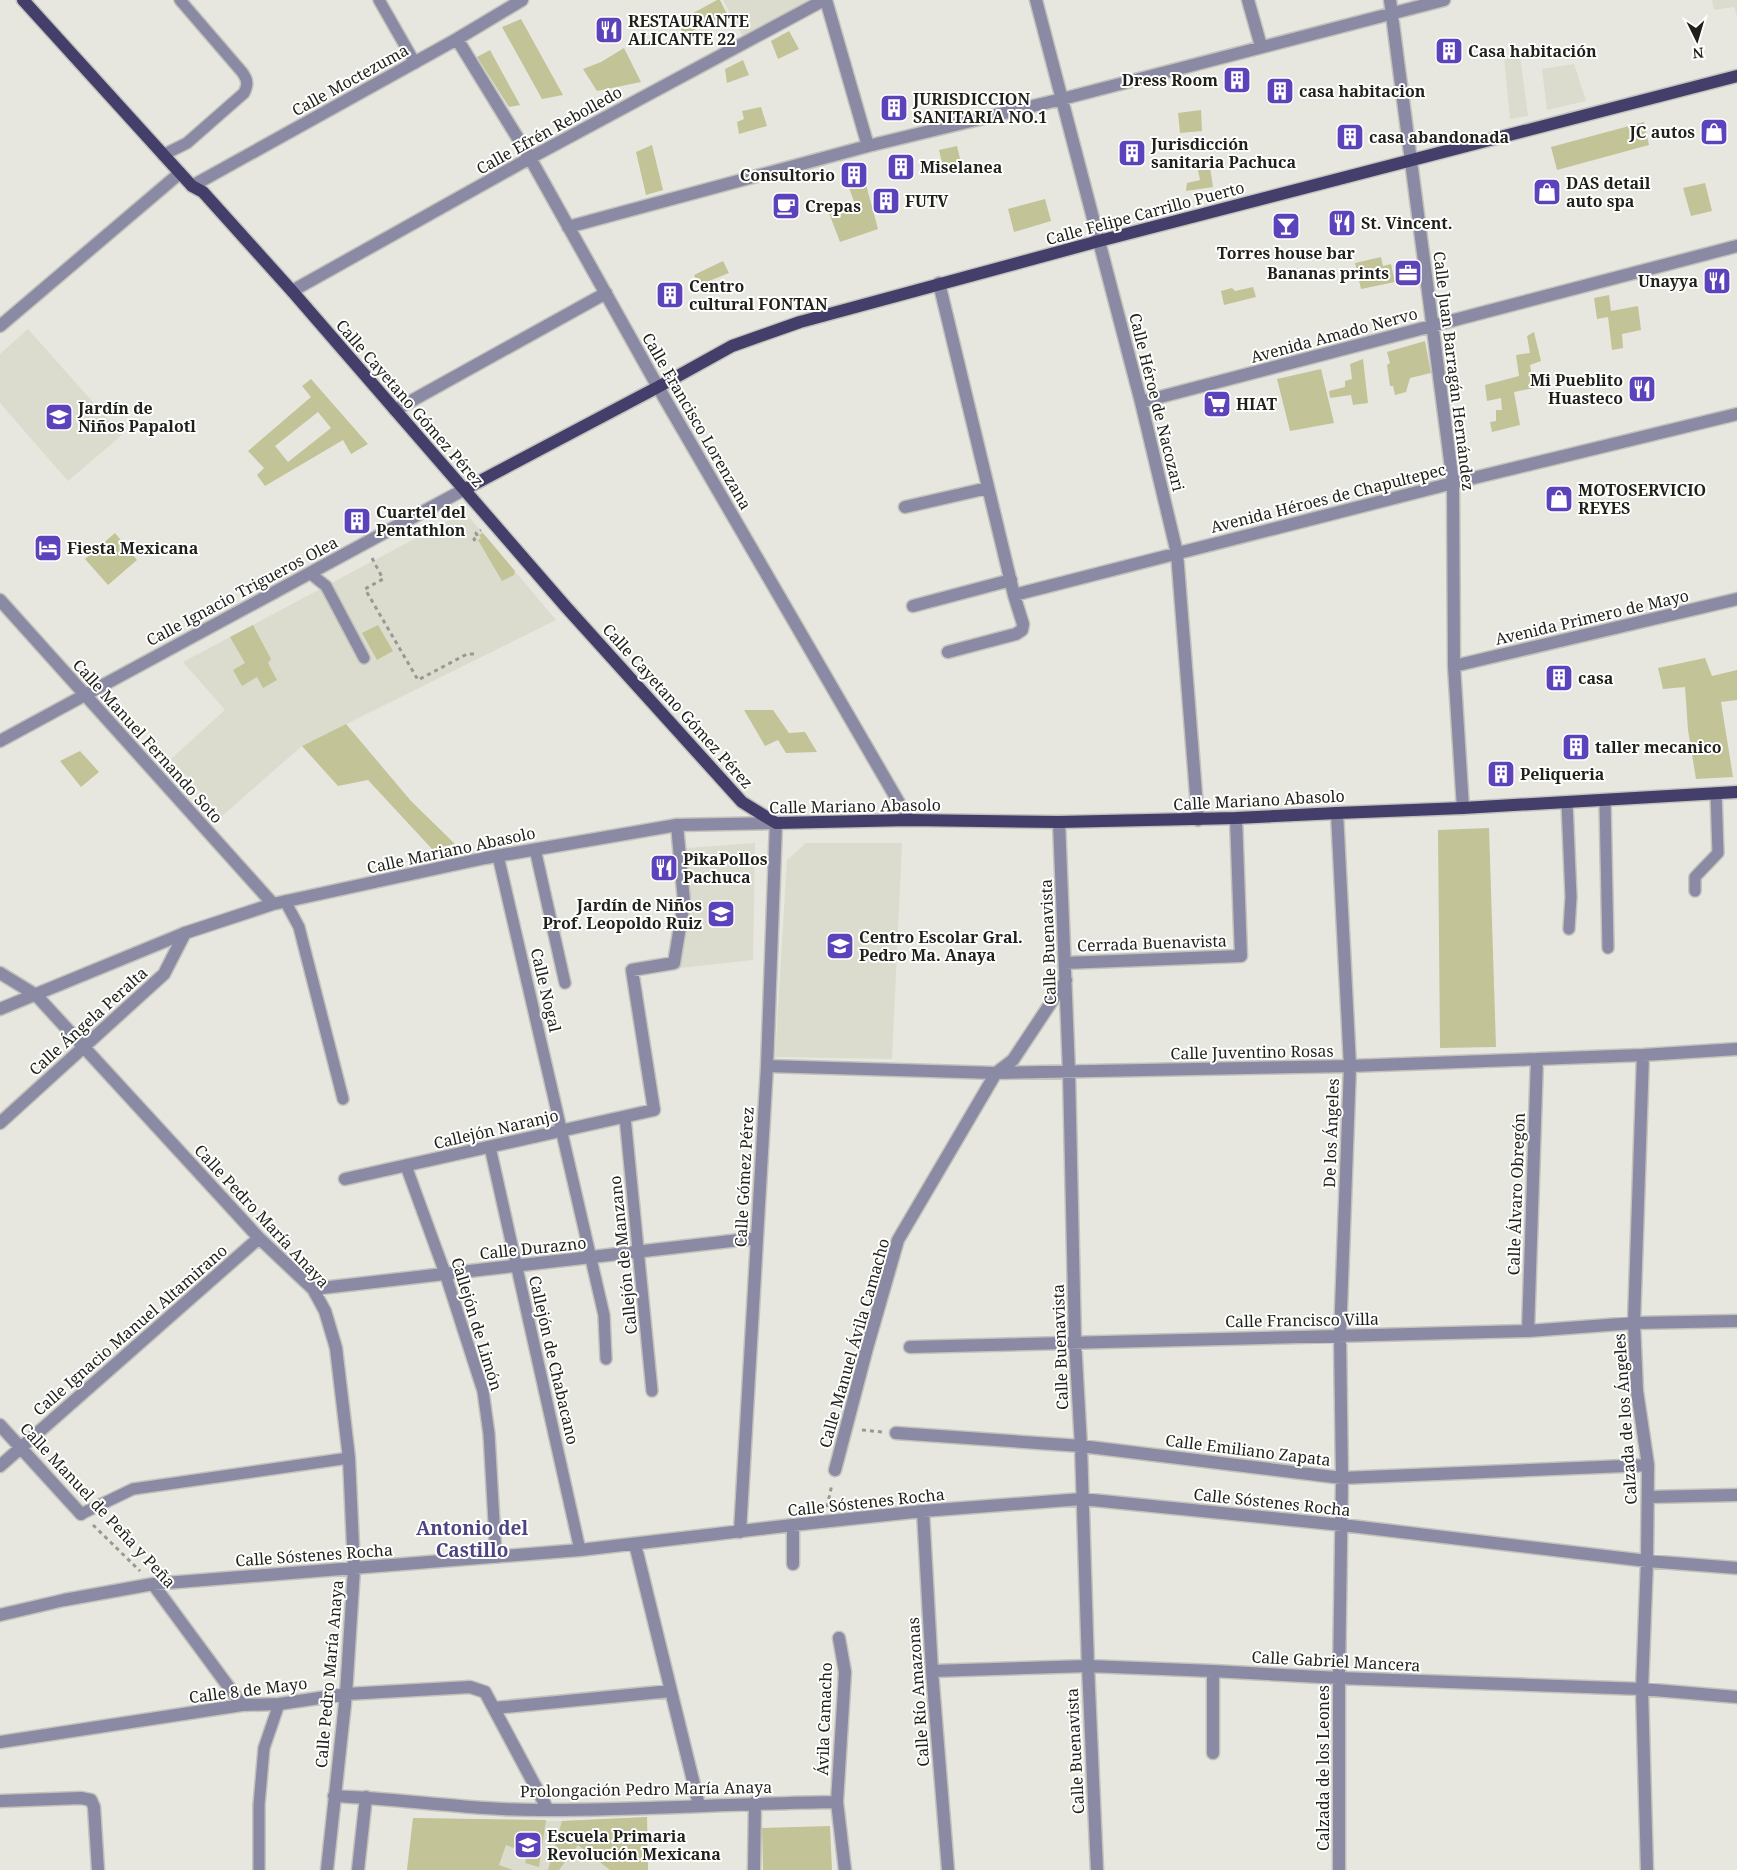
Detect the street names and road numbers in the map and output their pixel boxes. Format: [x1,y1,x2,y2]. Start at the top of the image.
street label: Calle Moctezuma [288,39,412,121]
street label: Calle Efrén Rebolledo [472,81,626,179]
street label: Calle Felipe Carrillo Puerto [1043,176,1247,250]
street label: Calle Juan Barragán Hernández [1428,250,1480,492]
street label: Avenida Amado Nervo [1248,302,1420,368]
street label: Calle Héroe de Nacozari [1124,311,1190,493]
street label: Calle Cayetano Gómez Pérez [331,315,489,491]
street label: Calle Francisco Lorenzana [637,328,757,514]
street label: Avenida Héroes de Chapultepec [1208,458,1448,538]
street label: Calle Ignacio Trigueros Olea [142,531,342,651]
street label: Avenida Primero de Mayo [1493,584,1691,650]
street label: Calle Cayetano Gómez Pérez [598,619,758,793]
street label: Calle Manuel Fernando Soto [68,654,228,828]
street label: Calle Mariano Abasolo [1173,785,1345,815]
street label: Calle Mariano Abasolo [769,794,941,818]
street label: Calle Mariano Abasolo [365,821,537,879]
street label: Calle Buenavista [1035,879,1061,1005]
street label: Cerrada Buenavista [1077,929,1227,957]
street label: Calle Nogal [526,946,566,1034]
street label: Calle Ángela Peralta [24,962,152,1080]
street label: Calle Juventino Rosas [1170,1040,1334,1064]
street label: De los Ángeles [1318,1078,1344,1188]
street label: Callejón Naranjo [431,1104,561,1154]
street label: Calle Gómez Pérez [729,1106,759,1248]
street label: Calle Álvaro Obregón [1502,1112,1530,1276]
street label: Calle Pedro María Anaya [190,1140,334,1292]
street label: Callejón de Manzano [604,1175,642,1335]
street label: Calle Durazno [479,1231,587,1265]
street label: Calle Manuel Ávila Camacho [814,1236,894,1450]
street label: Calle Ignacio Manuel Altamirano [28,1239,232,1421]
street label: Callejón de Limón [446,1255,508,1393]
street label: Callejón de Chabacano [524,1273,584,1447]
street label: Calle Buenavista [1047,1284,1073,1410]
street label: Calle Francisco Villa [1225,1308,1379,1332]
street label: Calzada de los Ángeles [1608,1333,1642,1505]
street label: Calle Manuel de Peña y Peña [15,1418,181,1592]
street label: Calle Emiliano Zapata [1164,1429,1332,1471]
street label: Calle Sóstenes Rocha [786,1483,946,1521]
street label: Calle Sóstenes Rocha [1192,1483,1352,1521]
street label: Calle Sóstenes Rocha [235,1539,393,1571]
street label: Calle Pedro María Anaya [310,1579,348,1769]
street label: Calle Río Amazonas [902,1616,934,1768]
street label: Calle Gabriel Mancera [1251,1646,1421,1676]
street label: Ávila Camacho [811,1662,837,1776]
street label: Calle 8 de Mayo [188,1672,308,1708]
street label: Calzada de los Leones [1312,1685,1334,1851]
street label: Calle Buenavista [1061,1687,1089,1815]
street label: Prolongación Pedro María Anaya [520,1776,772,1802]

